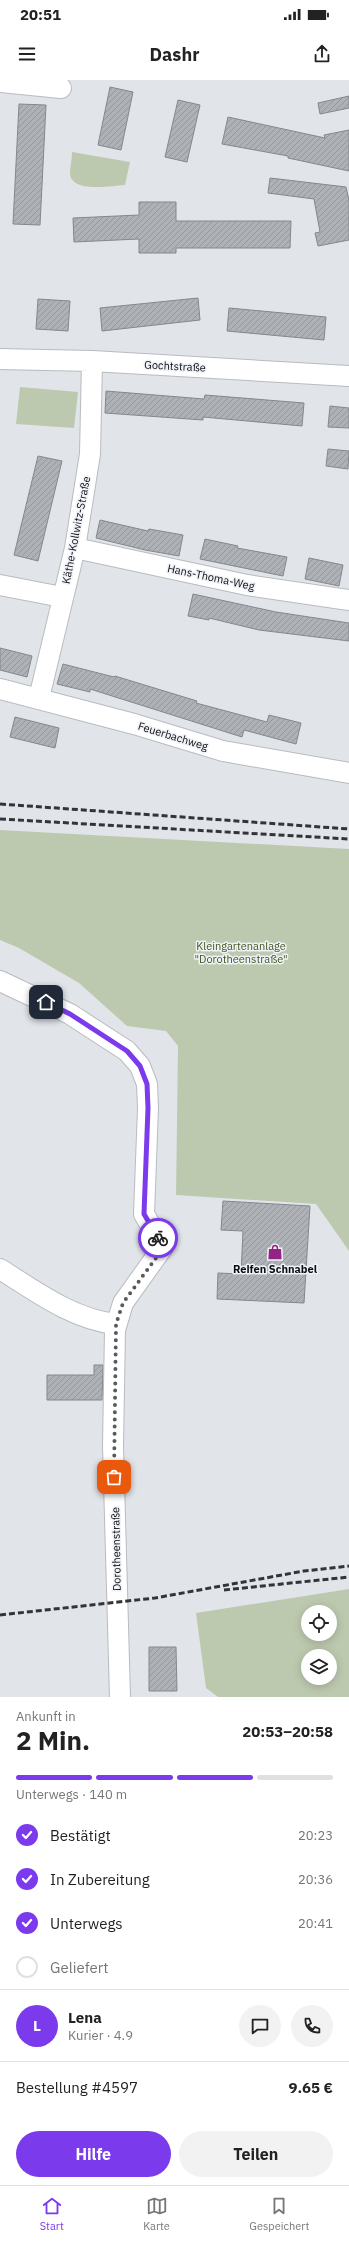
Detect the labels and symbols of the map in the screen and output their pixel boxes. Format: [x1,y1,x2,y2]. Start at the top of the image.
street label: Gochtstraße [144,357,206,375]
street label: Käthe-Kollwitz-Straße [59,475,93,585]
street label: Hans-Thoma-Weg [166,561,256,593]
street label: Feuerbachweg [136,719,210,753]
park label: Kleingartenanlage "Dorotheenstraße" [194,939,288,966]
pin [29,985,63,1019]
courier [138,1218,178,1258]
shop icon: Reifen Schnabel [266,1243,284,1261]
place label: Reifen Schnabel [233,1262,318,1276]
pin [97,1460,131,1494]
street label: Dorotheenstraße [108,1507,124,1591]

